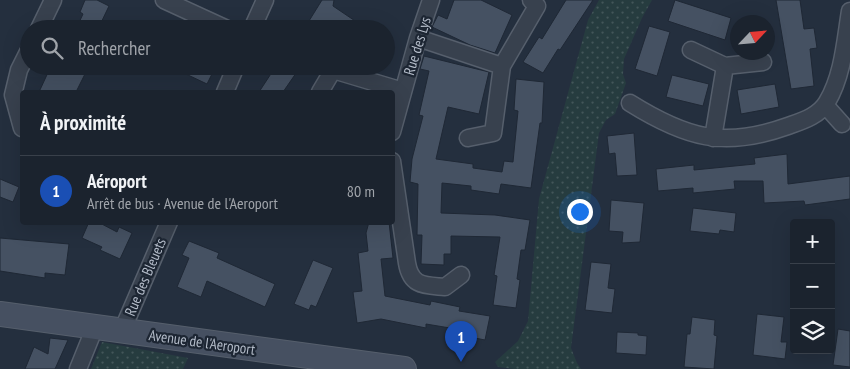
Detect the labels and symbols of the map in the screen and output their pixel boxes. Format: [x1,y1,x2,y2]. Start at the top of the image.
street label: Rue des Lys [399,15,435,77]
north arrow [730,15,775,60]
your location [567,199,593,225]
street label: Rue des Bleuets [120,235,170,319]
pin: 1 [445,321,477,362]
street label: Avenue de l'Aeroport [148,325,256,359]

